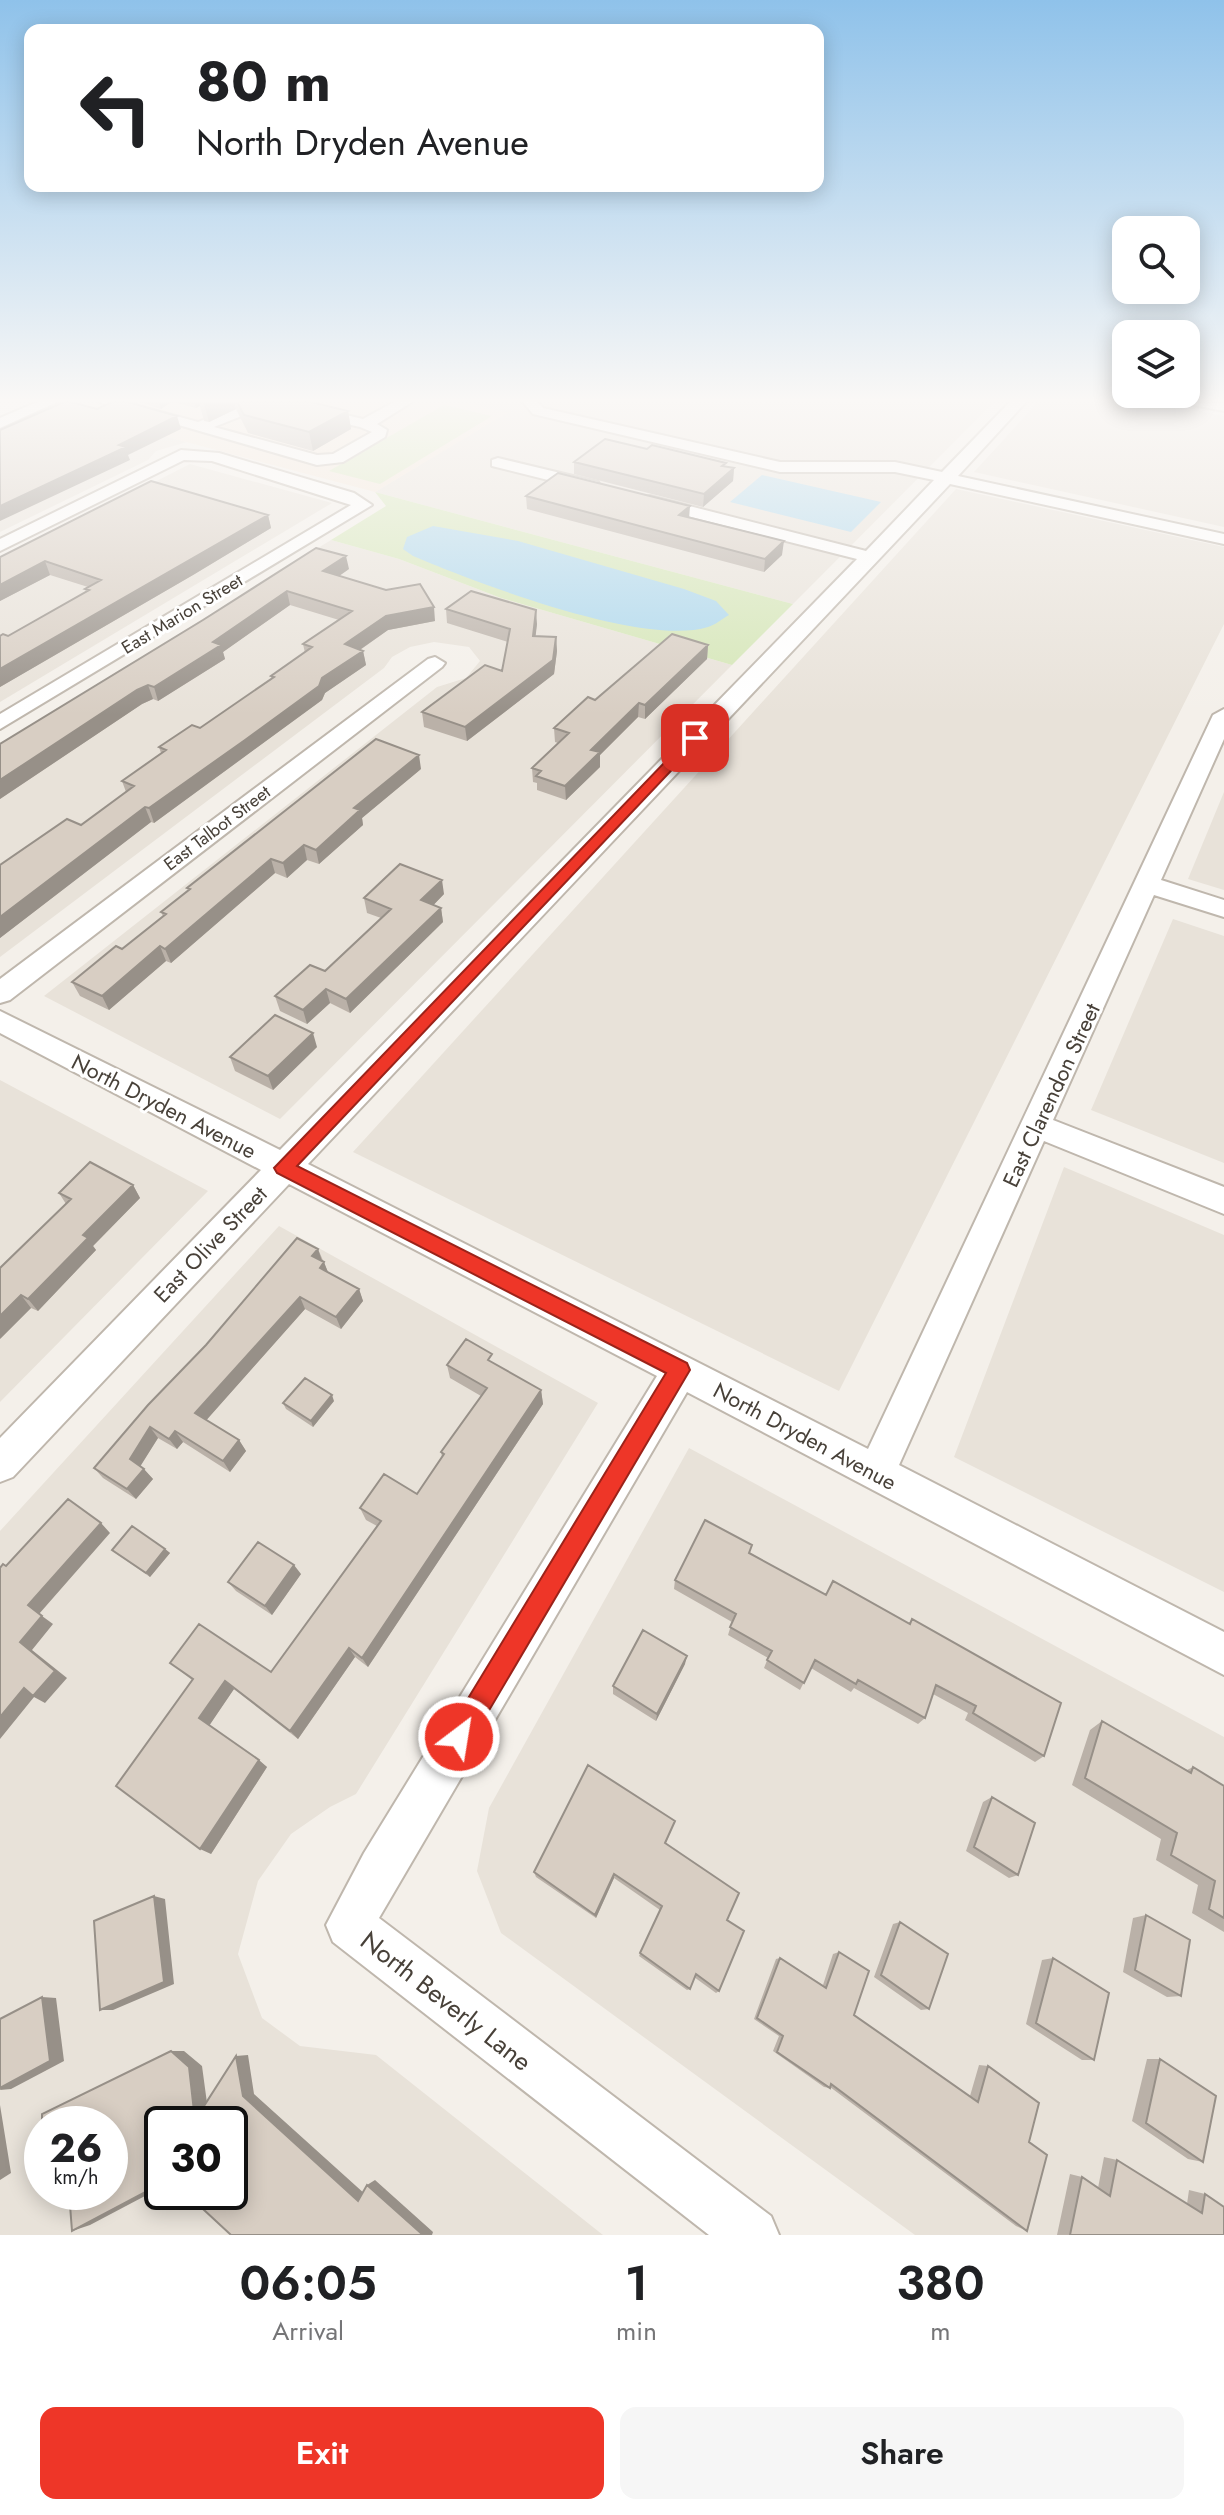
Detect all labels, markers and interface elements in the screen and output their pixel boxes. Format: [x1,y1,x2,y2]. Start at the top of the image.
text: 80 m [196,41,331,122]
icon: left [64,56,168,160]
text: North Dryden Avenue [196,116,529,168]
map controls [1112,216,1200,408]
button: search [1112,216,1200,304]
button: layers [1112,320,1200,408]
street label: East Marion Street [116,567,248,660]
pin [661,704,729,772]
icon: arrive [673,716,717,760]
street label: East Talbot Street [158,779,276,877]
street label: East Clarendon Street [994,997,1108,1192]
street label: North Dryden Avenue [66,1046,262,1166]
street label: East Olive Street [146,1178,275,1310]
street label: North Dryden Avenue [708,1374,902,1498]
position arrow [417,1695,501,1779]
street label: North Beverly Lane [352,1922,540,2080]
speed limit sign: 30 [144,2106,248,2210]
text: 26 [50,2119,103,2177]
text: km/h [53,2163,99,2192]
text: 06:05 [239,2249,377,2318]
text: 1 [625,2249,648,2318]
text: 380 [896,2249,985,2318]
text: Arrival [272,2312,344,2350]
text: min [616,2312,657,2350]
text: m [930,2312,951,2350]
button: Exit [40,2407,604,2499]
button: Share [620,2407,1184,2499]

